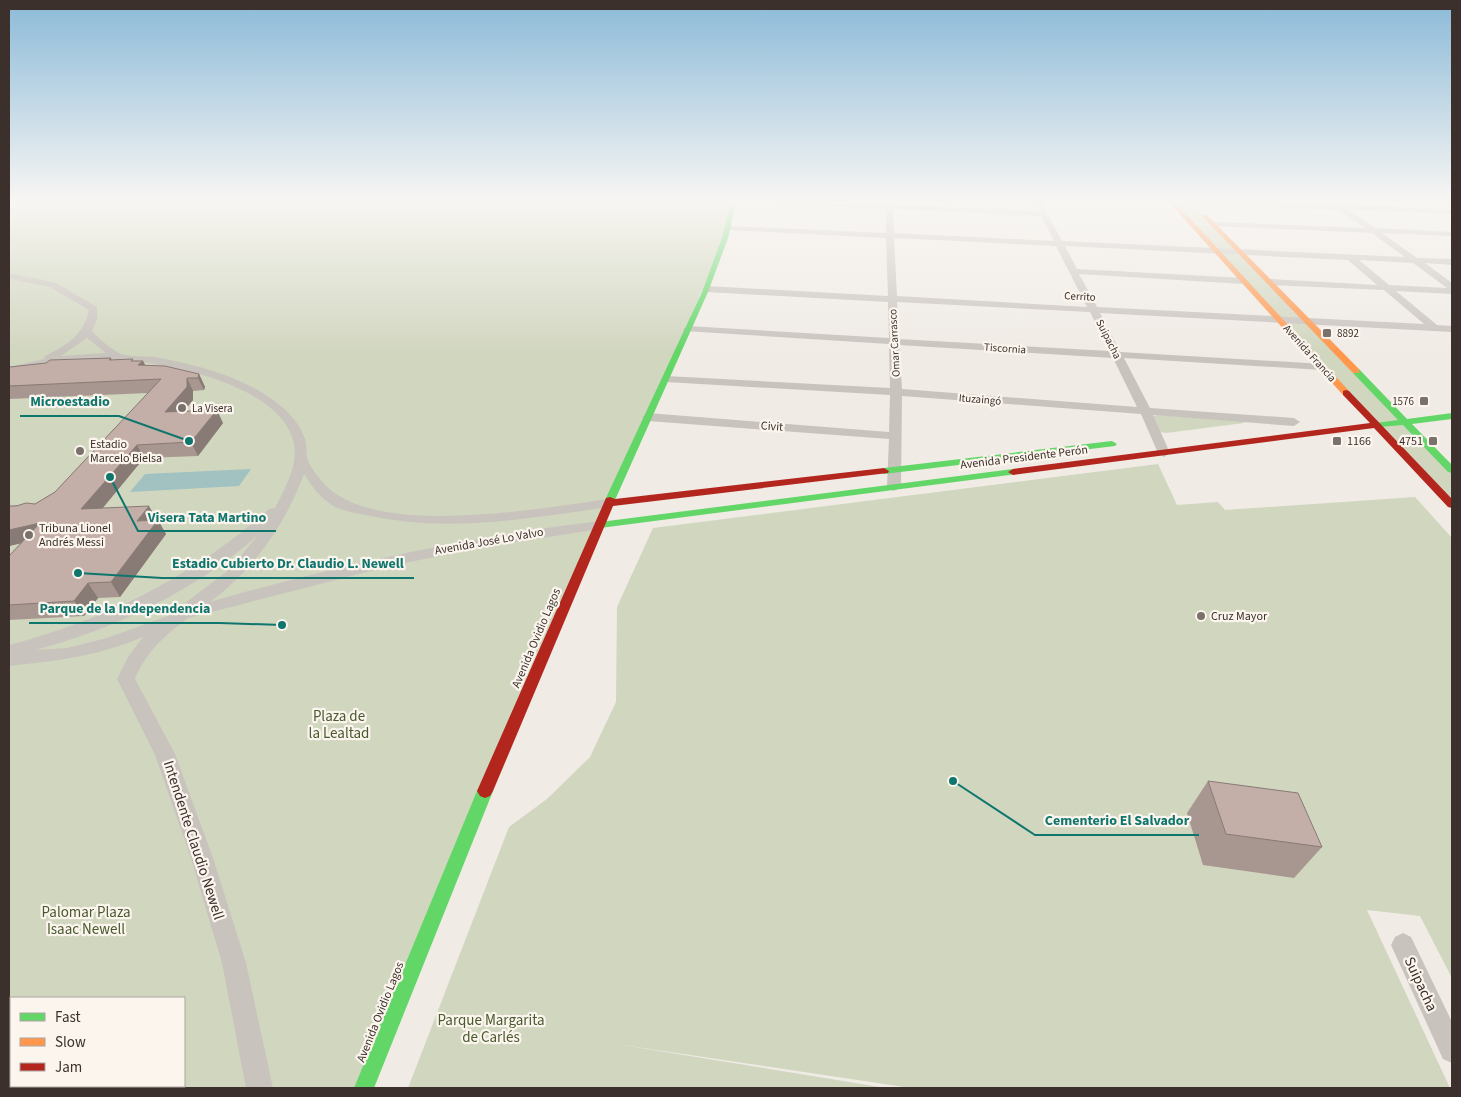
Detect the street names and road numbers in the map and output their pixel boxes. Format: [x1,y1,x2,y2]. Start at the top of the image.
street label: Cerrito [1064,288,1096,305]
street label: Omar Carrasco [885,309,904,377]
street label: Suipacha [1092,317,1125,362]
street label: Avenida Francia [1280,321,1339,385]
street label: Tiscornia [983,340,1026,357]
street label: Ituzaingó [958,390,1002,409]
street label: Civit [760,417,784,436]
street label: Avenida Presidente Perón [959,441,1089,474]
street label: Avenida José Lo Valvo [434,524,545,559]
street label: Avenida Ovidio Lagos [508,586,565,691]
street label: Intendente Claudio Newell [158,758,229,923]
street label: Suipacha [1399,953,1442,1015]
street label: Avenida Ovidio Lagos [353,959,408,1065]

